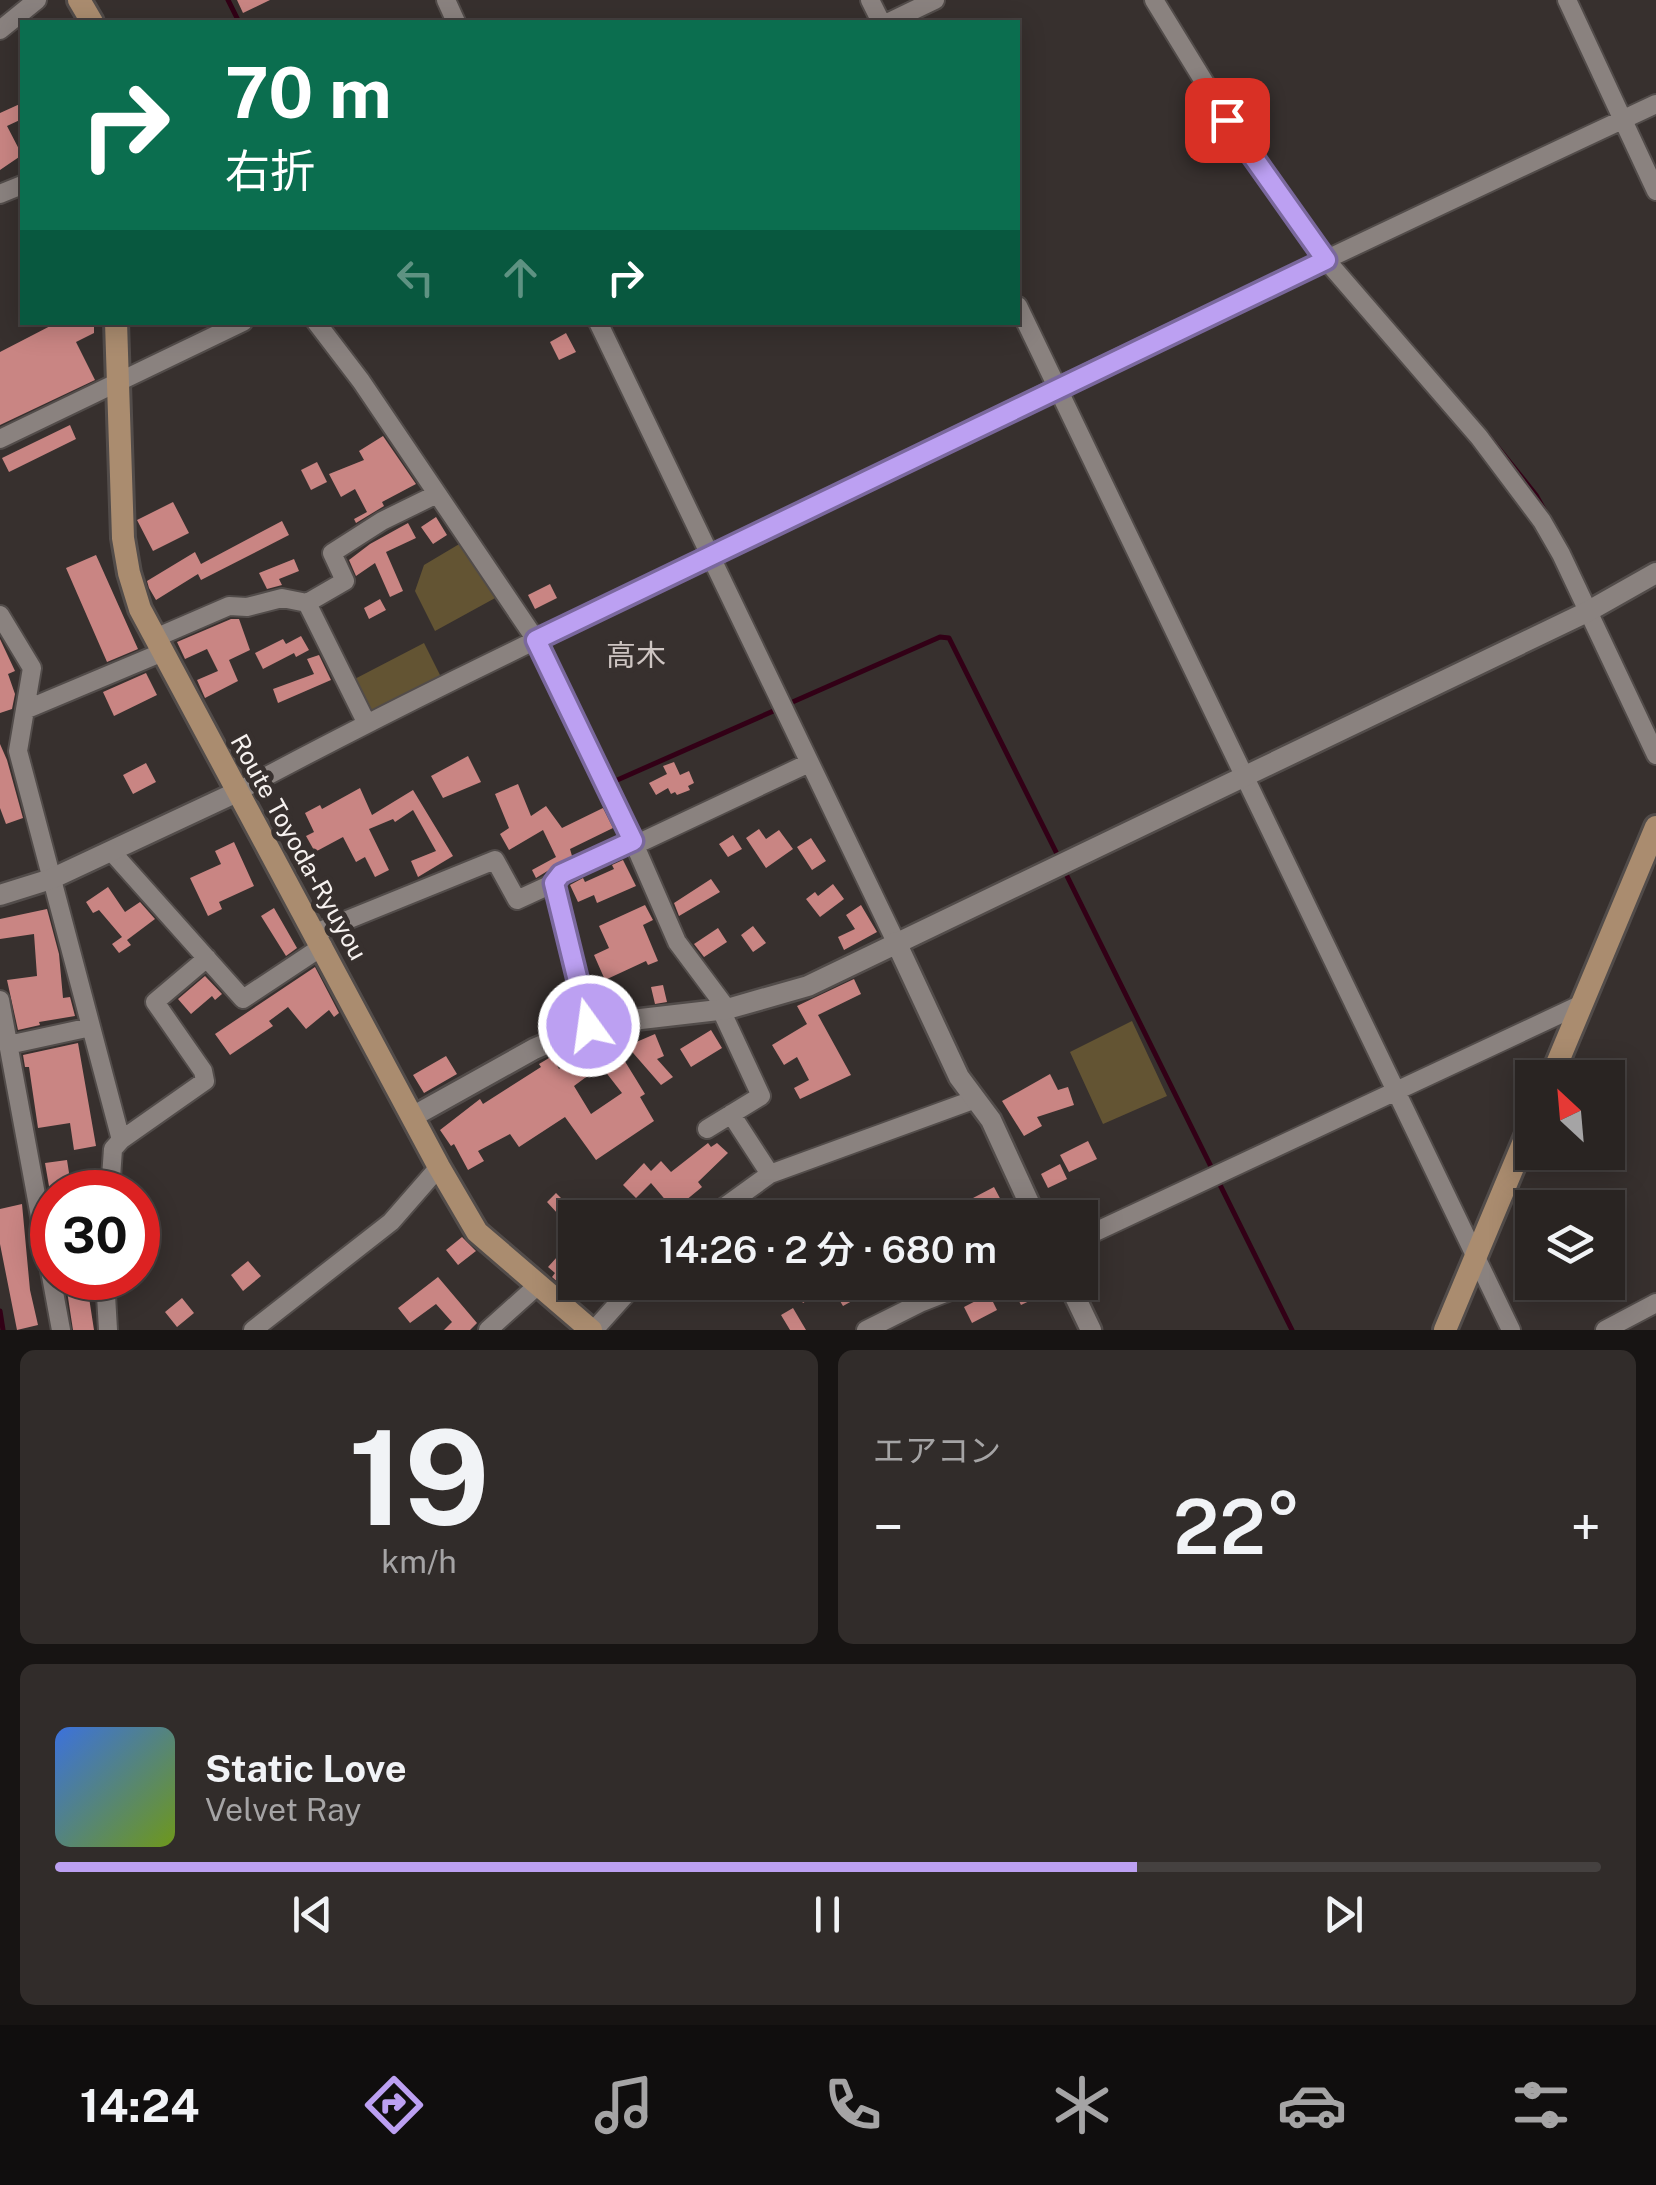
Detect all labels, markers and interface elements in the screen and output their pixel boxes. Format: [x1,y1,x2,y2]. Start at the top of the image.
text: 70 m [225,51,392,134]
icon: right [60,60,190,190]
pin [1185,78,1270,163]
icon: arrive [1200,93,1255,148]
text: 右折 [225,144,315,197]
icon: left [388,250,443,305]
icon: ahead [493,250,548,305]
icon: right [598,250,653,305]
district label: 高木 [606,637,666,673]
street label: Route Toyoda-Ryuyou [224,729,374,965]
position arrow [537,974,641,1078]
north arrow [1515,1060,1625,1170]
map controls [1515,1060,1625,1300]
speed limit sign: 30 [30,1170,160,1300]
button: layers [1515,1190,1625,1300]
text: 14:26 · 2 分 · 680 m [659,1227,997,1272]
text: 19 [348,1402,490,1554]
text: エアコン [873,1432,1001,1469]
text: 22° [1173,1483,1301,1571]
text: − [873,1495,904,1559]
text: + [1571,1495,1601,1559]
text: km/h [381,1543,457,1580]
text: Static Love [205,1746,407,1791]
text: Velvet Ray [205,1791,361,1828]
icon: previous [285,1887,340,1942]
icon: pause [800,1887,855,1942]
icon: next [1316,1887,1371,1942]
icon: directions [359,2070,429,2140]
icon: music [589,2070,659,2140]
icon: phone [818,2070,888,2140]
icon: climate [1047,2070,1117,2140]
icon: car [1277,2070,1347,2140]
icon: filters [1506,2070,1576,2140]
text: 14:24 [80,2079,200,2132]

